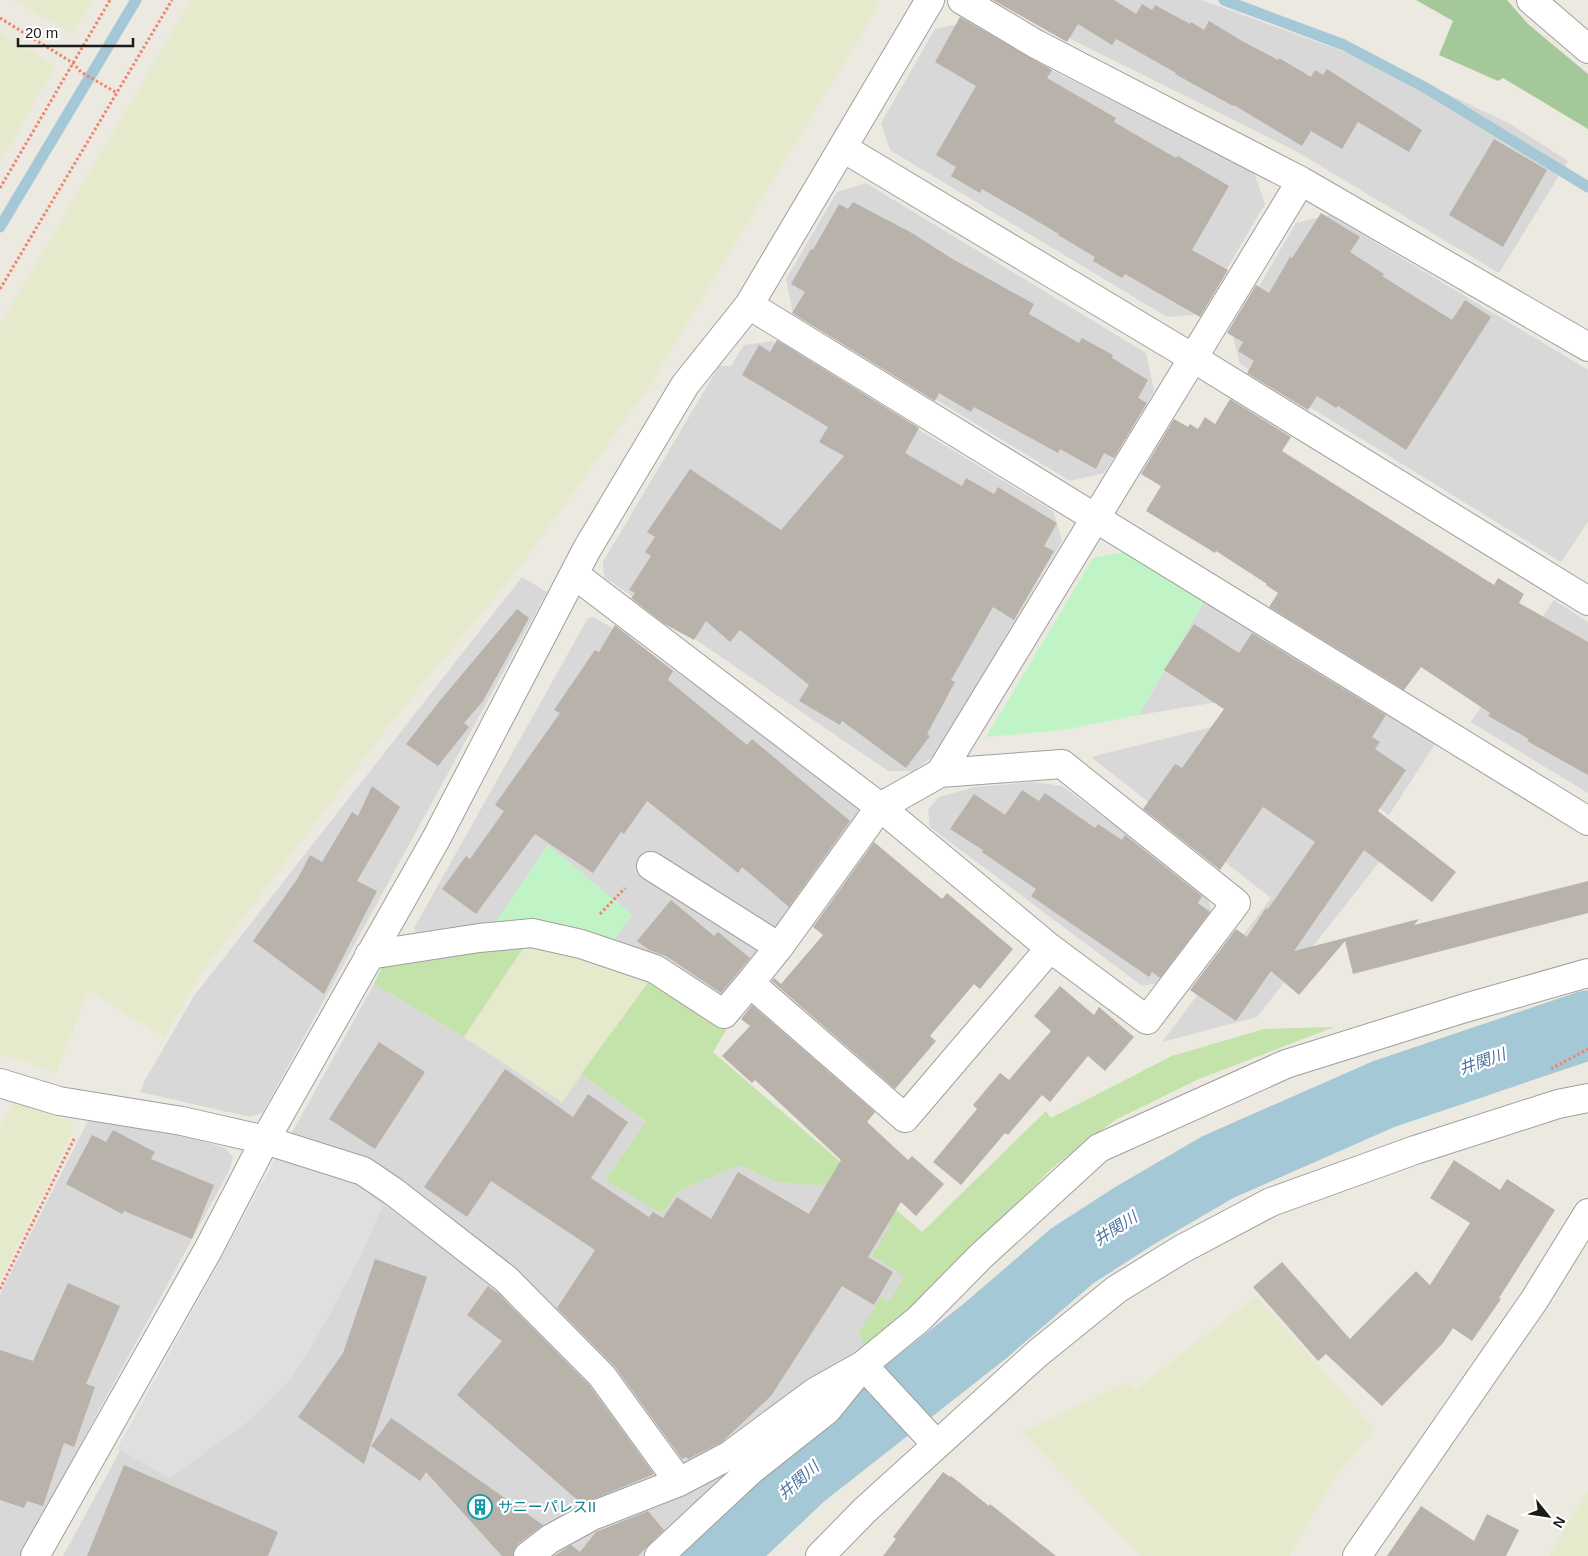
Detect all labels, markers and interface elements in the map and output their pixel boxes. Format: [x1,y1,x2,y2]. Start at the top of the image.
scale bar [18,15,132,47]
text: 20 m [25,24,58,41]
water label: 井関川 [1457,1045,1510,1077]
water label: 井関川 [1091,1207,1142,1249]
water label: 井関川 [775,1457,824,1503]
north arrow [1523,1491,1573,1541]
building icon: サニーパレスII [467,1494,493,1520]
place label: サニーパレスII [498,1498,596,1515]
text: N [1550,1514,1569,1531]

